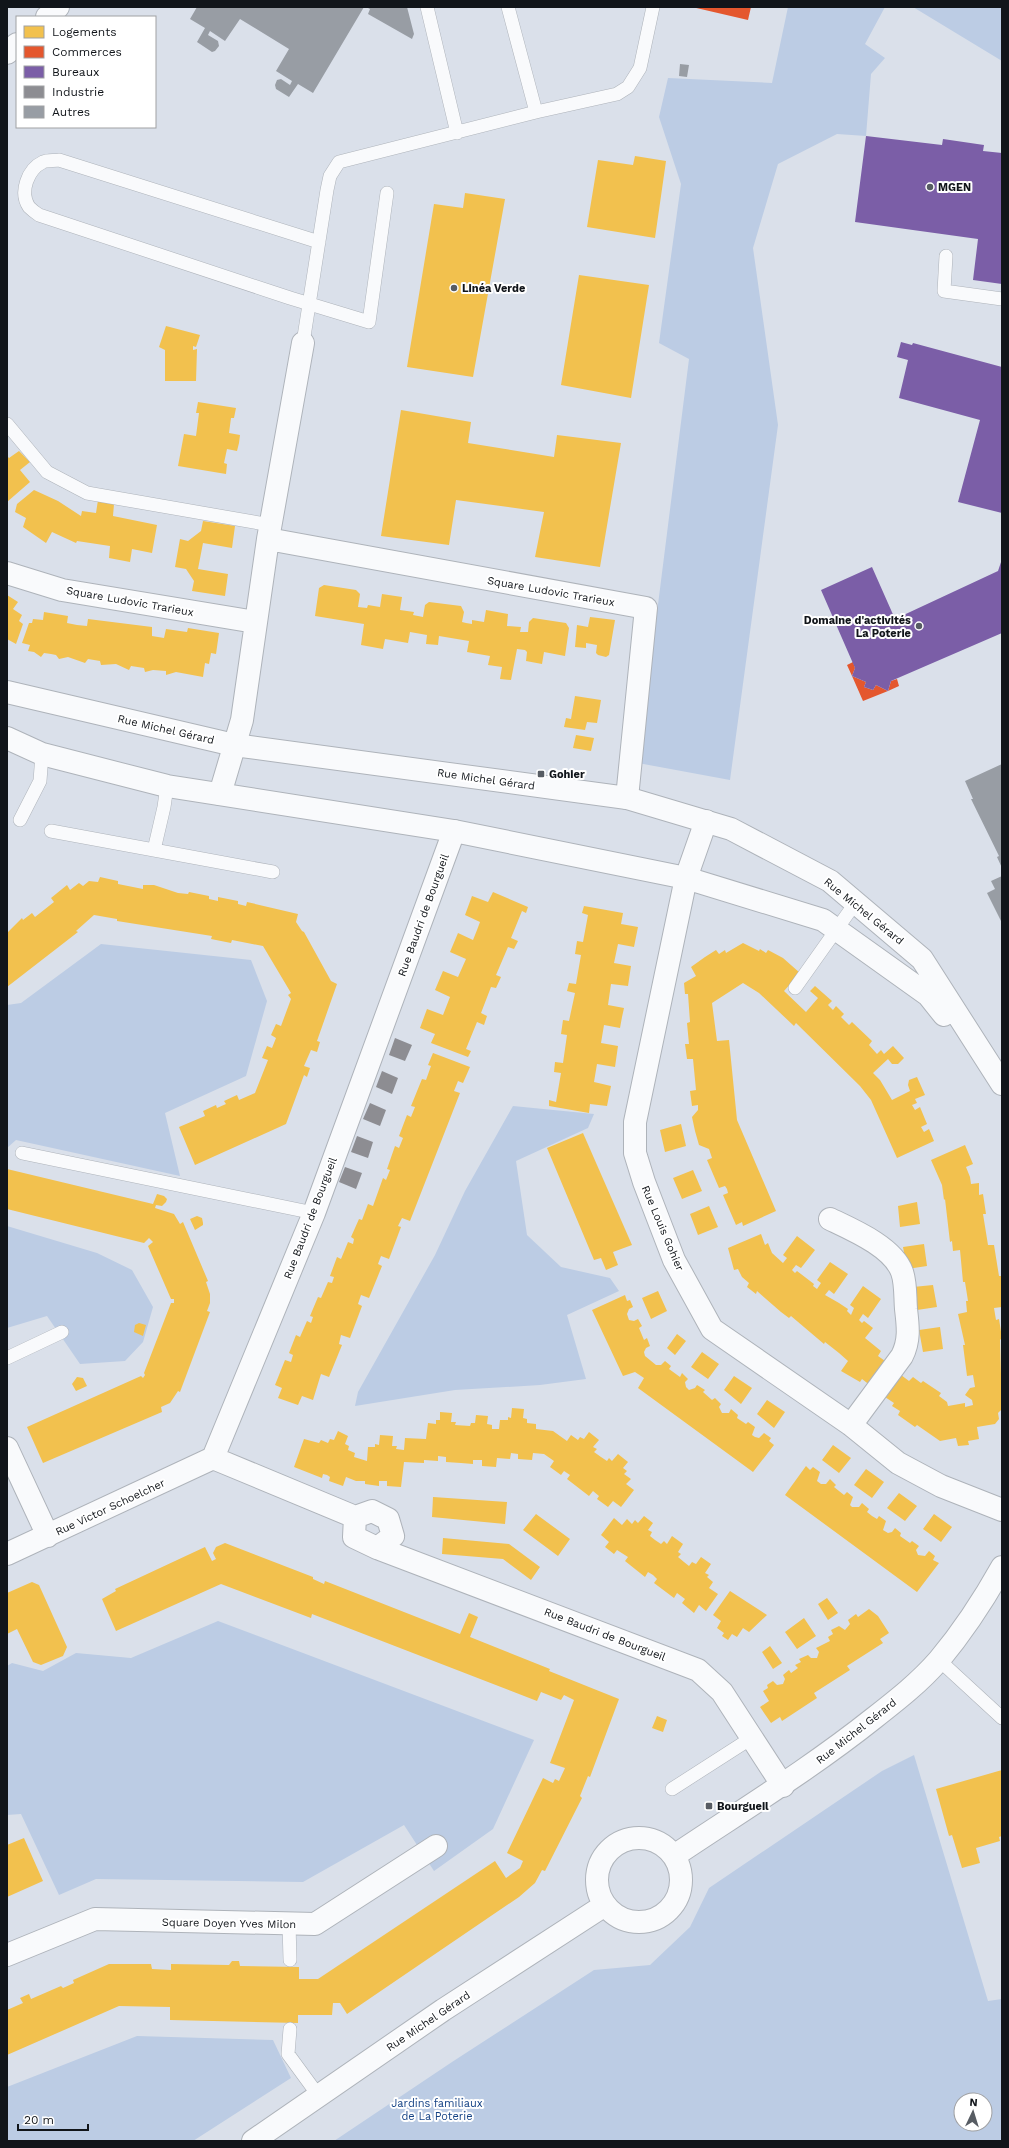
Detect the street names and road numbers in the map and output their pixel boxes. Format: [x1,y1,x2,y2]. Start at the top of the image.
street label: Square Ludovic Trarieux [486,574,616,609]
street label: Square Ludovic Trarieux [65,584,195,619]
street label: Rue Michel Gérard [116,712,215,747]
street label: Rue Michel Gérard [436,766,536,793]
street label: Rue Baudri de Bourgueil [395,852,452,978]
street label: Rue Michel Gérard [821,875,906,947]
street label: Rue Baudri de Bourgueil [281,1155,340,1281]
street label: Rue Louis Gohier [639,1184,687,1273]
street label: Rue Victor Schoelcher [53,1476,167,1539]
street label: Rue Baudri de Bourgueil [542,1605,668,1664]
street label: Rue Michel Gérard [813,1696,899,1767]
street label: Square Doyen Yves Milon [162,1916,296,1931]
street label: Rue Michel Gérard [384,1988,473,2054]

